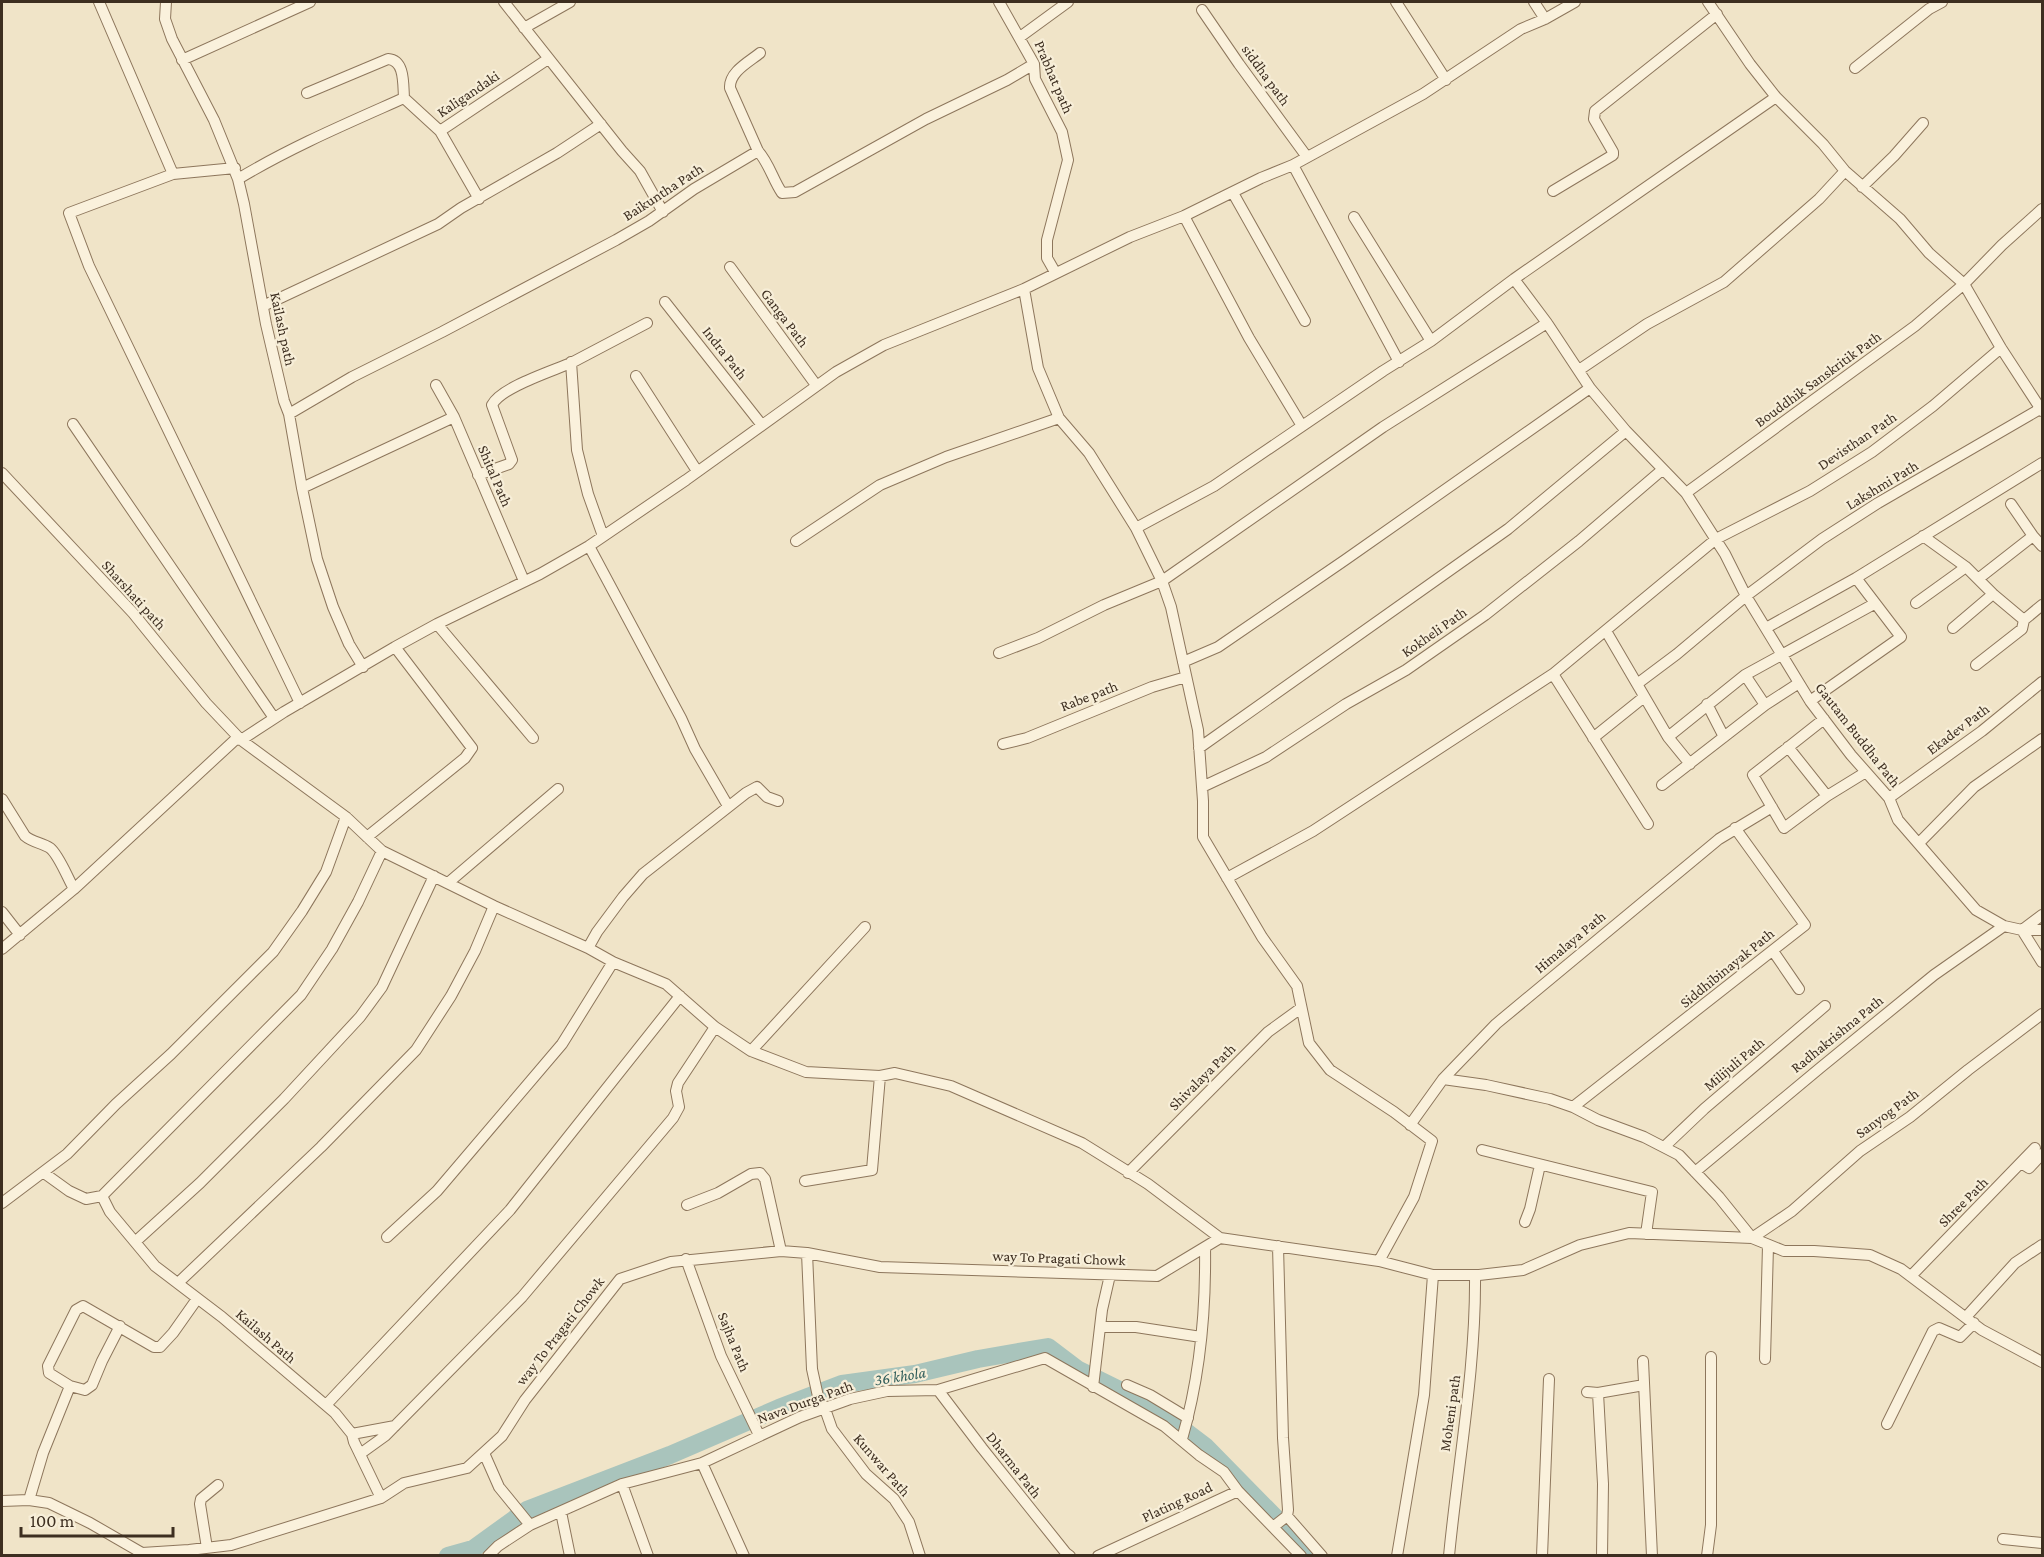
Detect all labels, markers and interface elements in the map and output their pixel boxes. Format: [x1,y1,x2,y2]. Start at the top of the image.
street label: Prabhat path [1031,38,1077,116]
street label: siddha path [1238,41,1293,109]
street label: Kaligandaki [434,67,503,121]
street label: Baikuntha Path [620,160,706,224]
street label: Ganga Path [757,286,812,351]
street label: Kailash path [266,291,299,367]
street label: Indra Path [699,323,751,383]
street label: Bouddhik Sanskritik Path [1752,328,1884,430]
street label: Devisthan Path [1815,409,1899,473]
street label: Shital Path [475,443,515,509]
street label: Lakshmi Path [1843,457,1921,513]
street label: Sharshati path [98,557,169,634]
street label: Kokheli Path [1398,604,1470,660]
street label: Rabe path [1058,678,1120,715]
street label: Gautam Buddha Path [1812,680,1904,790]
street label: Ekadev Path [1924,700,1992,758]
street label: Himalaya Path [1531,908,1609,977]
street label: Siddhibinayak Path [1677,925,1778,1012]
street label: Radhakrishna Path [1788,992,1886,1076]
street label: Milijuli Path [1701,1034,1768,1095]
street label: Shivalaya Path [1165,1040,1239,1114]
street label: Sanyog Path [1853,1085,1922,1142]
street label: Shree Path [1935,1174,1991,1230]
street label: way To Pragati Chowk [992,1248,1127,1269]
street label: way To Pragati Chowk [513,1273,609,1389]
street label: Kailash Path [233,1306,299,1366]
street label: Sajha Path [714,1310,753,1374]
water label: 36 khola [873,1363,927,1388]
street label: Moheni path [1437,1374,1464,1452]
street label: Nava Durga Path [755,1377,855,1428]
street label: Dharma Path [983,1429,1045,1501]
street label: Kunwar Path [850,1430,914,1500]
street label: Plating Road [1139,1479,1215,1526]
scale bar [21,1500,172,1538]
text: 100 m [30,1511,75,1531]

